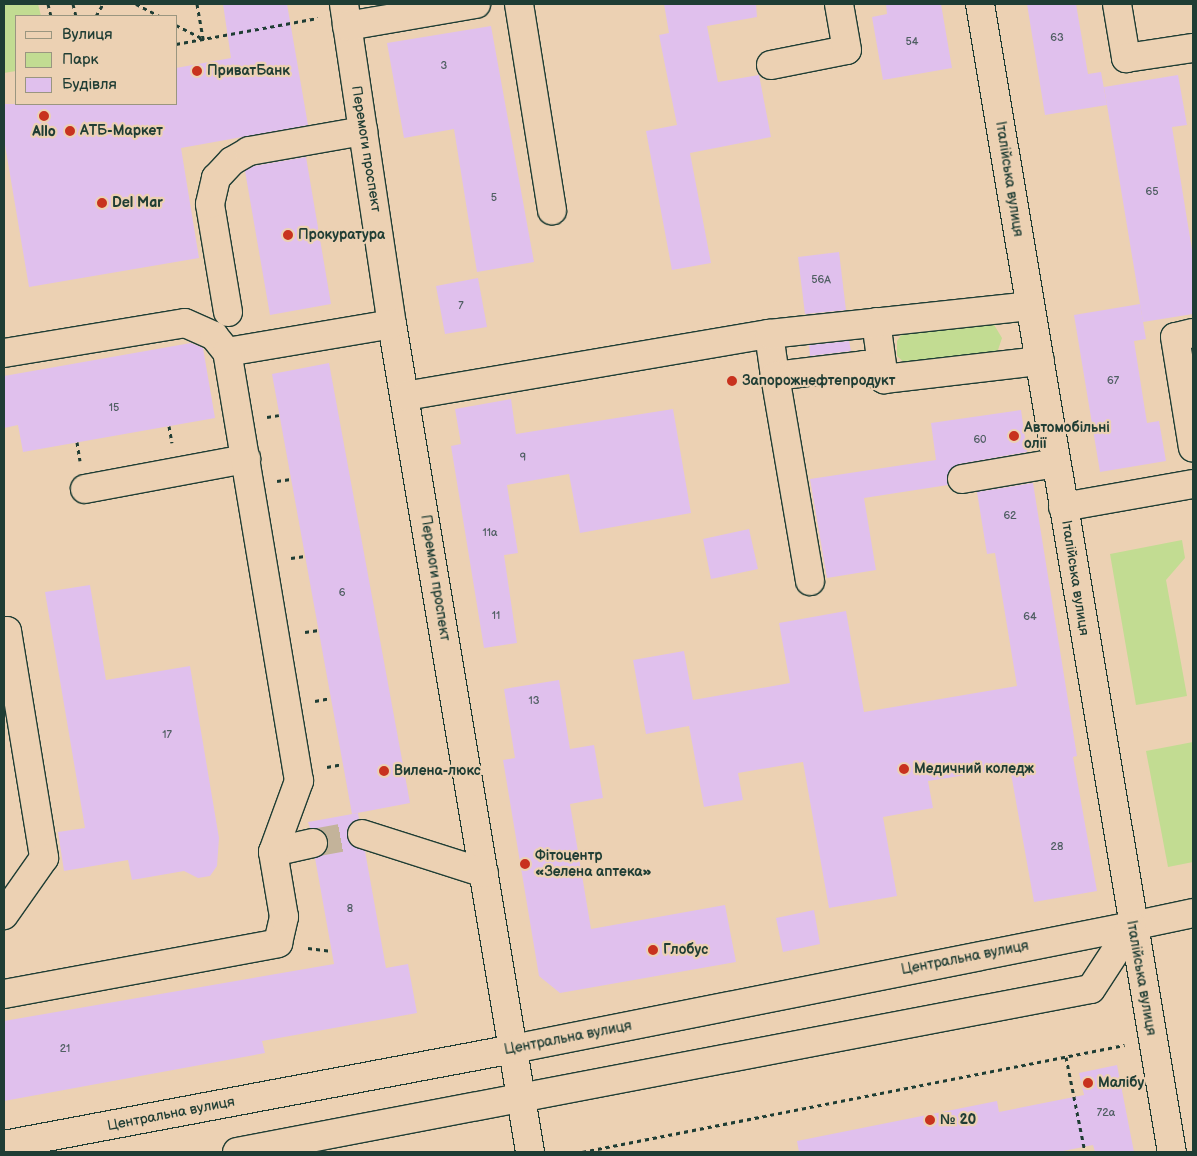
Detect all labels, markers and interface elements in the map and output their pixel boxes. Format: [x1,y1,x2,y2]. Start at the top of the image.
legend [15,15,178,105]
text: Вулиця [62,25,113,44]
house number: 63 [1050,31,1064,45]
house number: 54 [905,35,919,49]
text: Парк [62,50,99,69]
house number: 3 [441,59,447,73]
place label: ПриватБанк [207,63,290,79]
marker: ПриватБанк [191,65,203,77]
text: Будівля [62,75,117,94]
street label: Перемоги проспект [348,85,384,213]
marker: Allo [38,110,50,122]
street label: Італійська вулиця [992,120,1026,238]
place label: АТБ-Маркет [80,123,163,139]
place label: Allo [32,124,56,140]
marker: АТБ-Маркет [64,125,76,137]
house number: 65 [1145,185,1159,199]
house number: 5 [491,191,497,205]
place label: Del Mar [112,195,163,211]
marker: Del Mar [96,197,108,209]
place label: Прокуратура [298,227,385,243]
marker: Прокуратура [282,229,294,241]
house number: 56А [811,273,831,287]
house number: 7 [458,299,464,313]
place label: Запорожнефтепродукт [742,373,895,389]
house number: 67 [1107,374,1119,388]
marker: Запорожнефтепродукт [726,375,738,387]
house number: 15 [109,401,119,415]
place label: Автомобільні олії [1024,420,1110,452]
marker: Автомобільні олії [1008,430,1020,442]
house number: 60 [973,433,987,447]
house number: 9 [520,451,526,465]
house number: 62 [1003,509,1017,523]
street label: Перемоги проспект [417,514,453,642]
street label: Італійська вулиця [1058,519,1092,637]
house number: 11а [482,526,498,540]
house number: 6 [339,586,345,600]
house number: 11 [492,609,500,623]
house number: 64 [1023,610,1037,624]
house number: 13 [528,694,540,708]
house number: 17 [162,728,172,742]
place label: Медичний коледж [914,761,1034,777]
place label: Вилена-люкс [394,763,481,779]
marker: Медичний коледж [898,763,910,775]
marker: Вилена-люкс [378,765,390,777]
house number: 28 [1051,840,1063,854]
place label: Фітоцентр «Зелена аптека» [535,848,652,880]
marker: Фітоцентр «Зелена аптека» [519,858,531,870]
house number: 8 [347,902,353,916]
street label: Італійська вулиця [1123,919,1159,1037]
street label: Центральна вулиця [900,937,1030,979]
place label: Глобус [663,942,708,958]
marker: Глобус [647,944,659,956]
street label: Центральна вулиця [503,1017,633,1059]
house number: 21 [60,1042,70,1056]
place label: Малібу [1098,1075,1144,1091]
marker: Малібу [1082,1077,1094,1089]
street label: Центральна вулиця [106,1093,236,1135]
house number: 72а [1097,1106,1115,1120]
place label: № 20 [940,1112,976,1128]
marker: № 20 [924,1114,936,1126]

